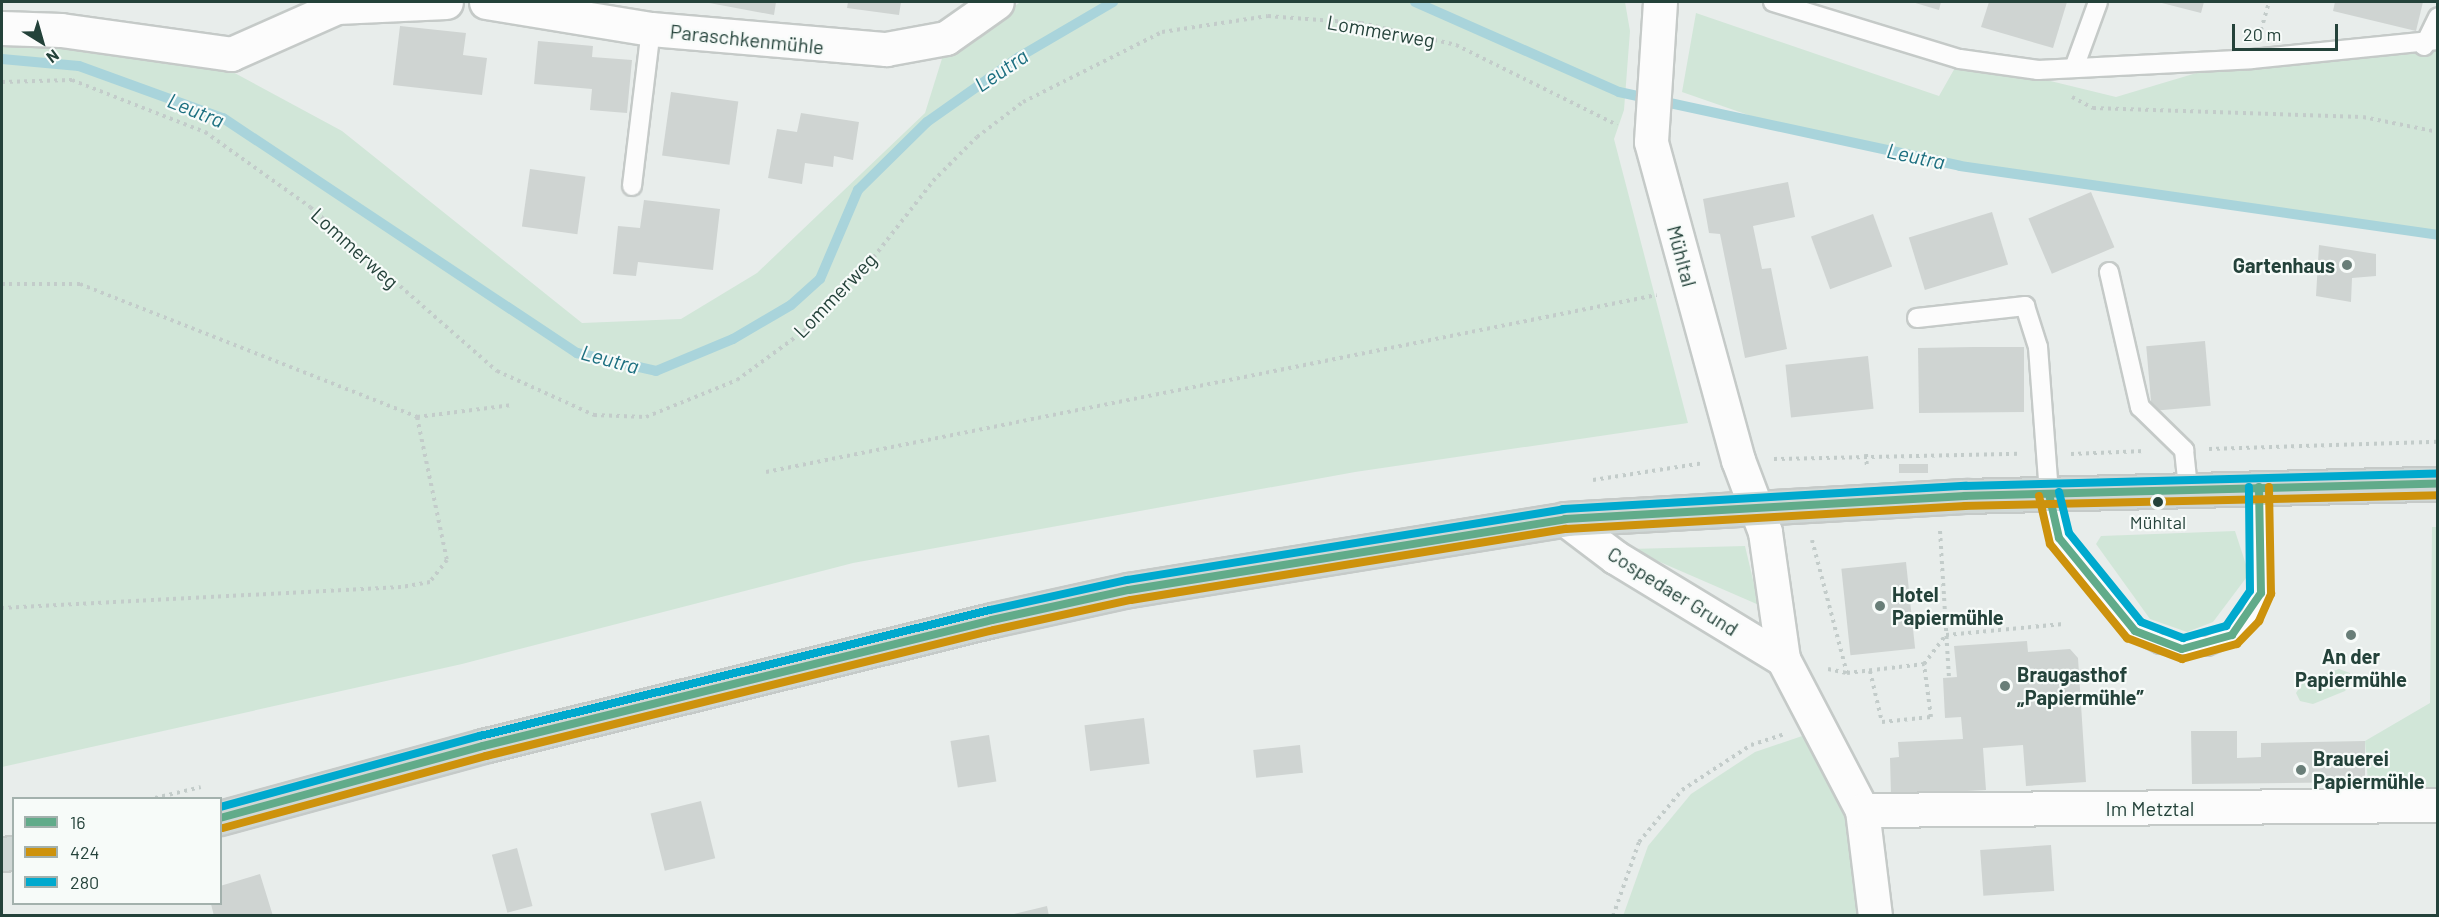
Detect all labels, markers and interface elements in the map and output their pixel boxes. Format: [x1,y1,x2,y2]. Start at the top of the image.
street label: Lommerweg [1325,10,1437,52]
north arrow [12,12,72,72]
scale bar [2235,12,2342,50]
street label: Paraschkenmühle [669,19,825,59]
text: 20 m [2243,23,2281,45]
water label: Leutra [969,43,1033,97]
text: N [43,46,63,68]
water label: Leutra [164,87,228,133]
water label: Leutra [1885,138,1947,174]
street label: Lommerweg [306,203,404,293]
street label: Mühltal [1662,223,1702,289]
street label: Lommerweg [788,247,882,343]
place label: Gartenhaus [2233,253,2335,277]
marker: Gartenhaus [2340,258,2354,272]
water label: Leutra [578,339,642,379]
marker: Mühltal [2152,496,2164,508]
place label: Mühltal [2130,511,2186,533]
street label: Cospedaer Grund [1603,541,1743,641]
place label: Hotel Papiermühle [1892,582,2004,629]
marker: Hotel Papiermühle [1873,599,1887,613]
marker: An der Papiermühle [2344,628,2358,642]
place label: An der Papiermühle [2295,644,2407,691]
place label: Braugasthof „Papiermühle” [2017,662,2144,709]
marker: Braugasthof „Papiermühle” [1998,679,2012,693]
place label: Brauerei Papiermühle [2313,746,2425,793]
marker: Brauerei Papiermühle [2294,763,2308,777]
street label: Im Metztal [2106,796,2194,820]
legend [12,797,222,905]
text: 16 [70,811,86,833]
text: 424 [70,841,99,863]
text: 280 [70,871,99,893]

